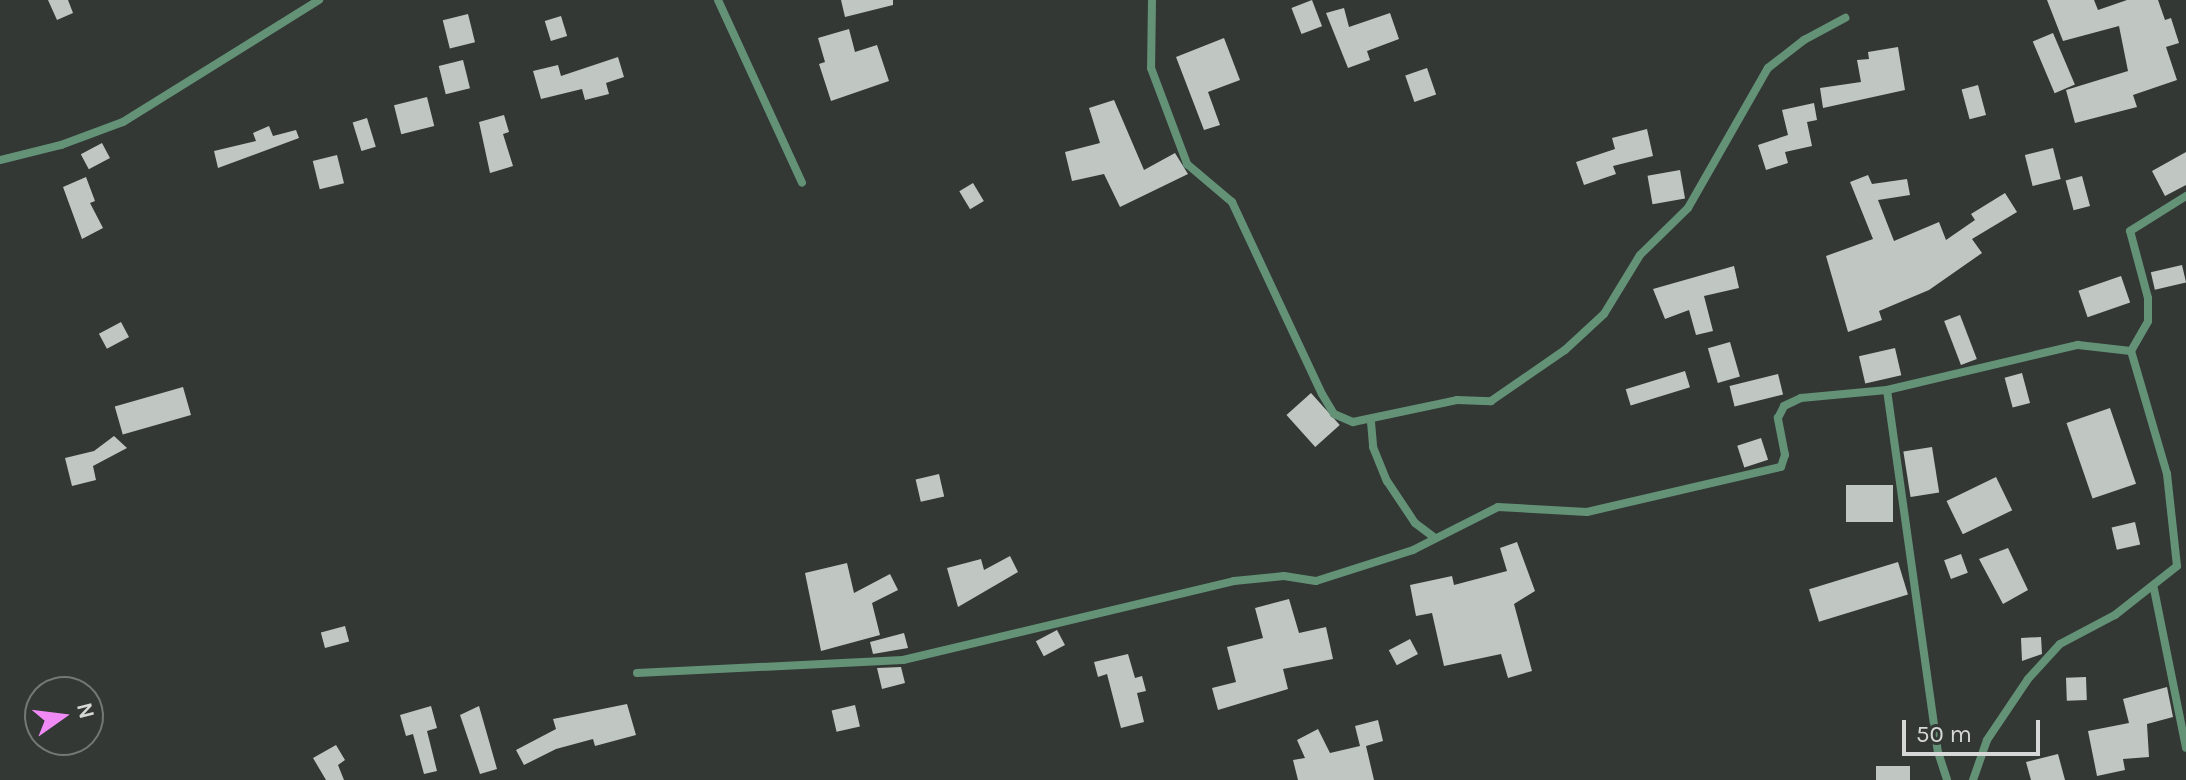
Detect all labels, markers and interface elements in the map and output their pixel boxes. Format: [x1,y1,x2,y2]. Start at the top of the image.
north arrow [24,676,104,756]
text: N [71,700,100,721]
scale bar [1906,704,2044,754]
text: 50 m [1916,720,1972,748]

